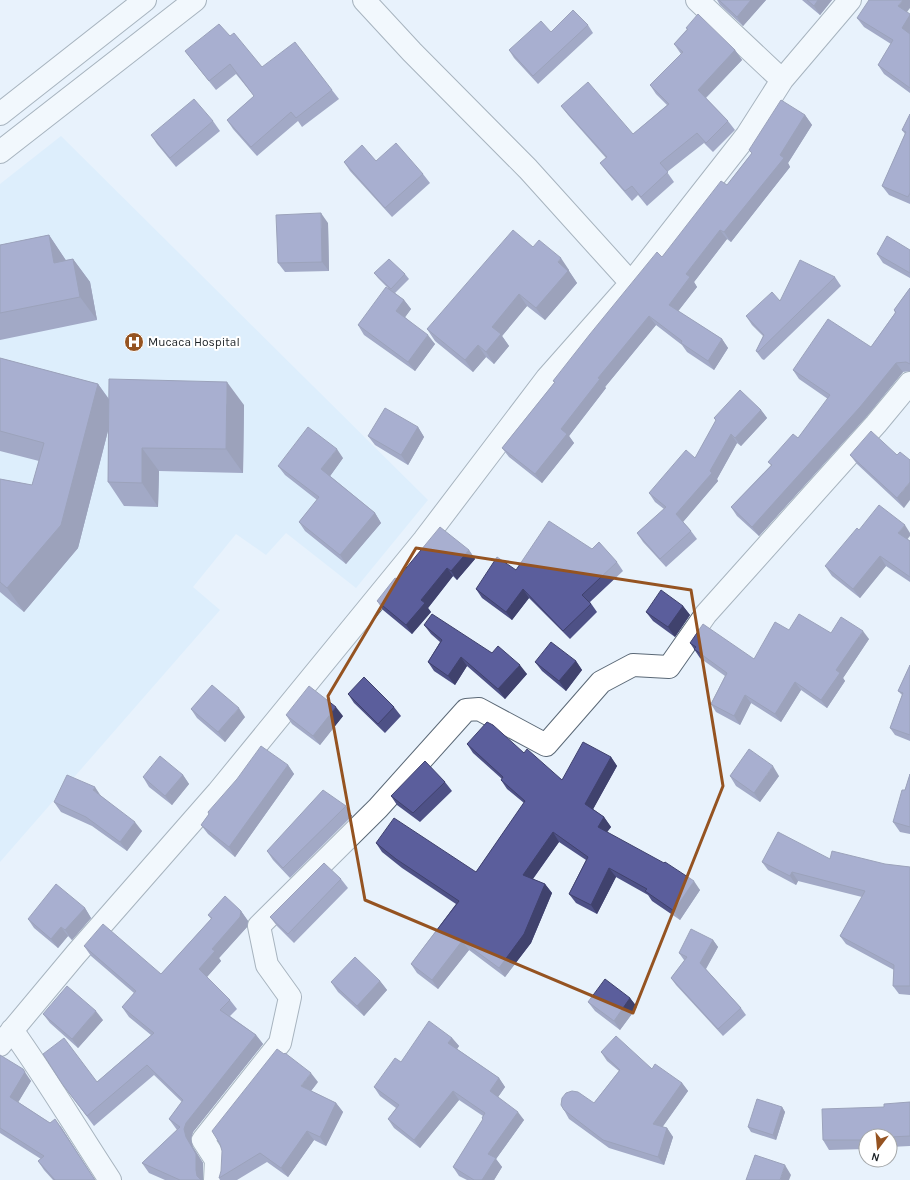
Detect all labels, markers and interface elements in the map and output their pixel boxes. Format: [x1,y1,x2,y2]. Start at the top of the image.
hospital icon: Mucaca Hospital [123,331,145,353]
place label: Mucaca Hospital [148,335,240,349]
north arrow [858,1128,898,1168]
text: N [870,1150,881,1164]

